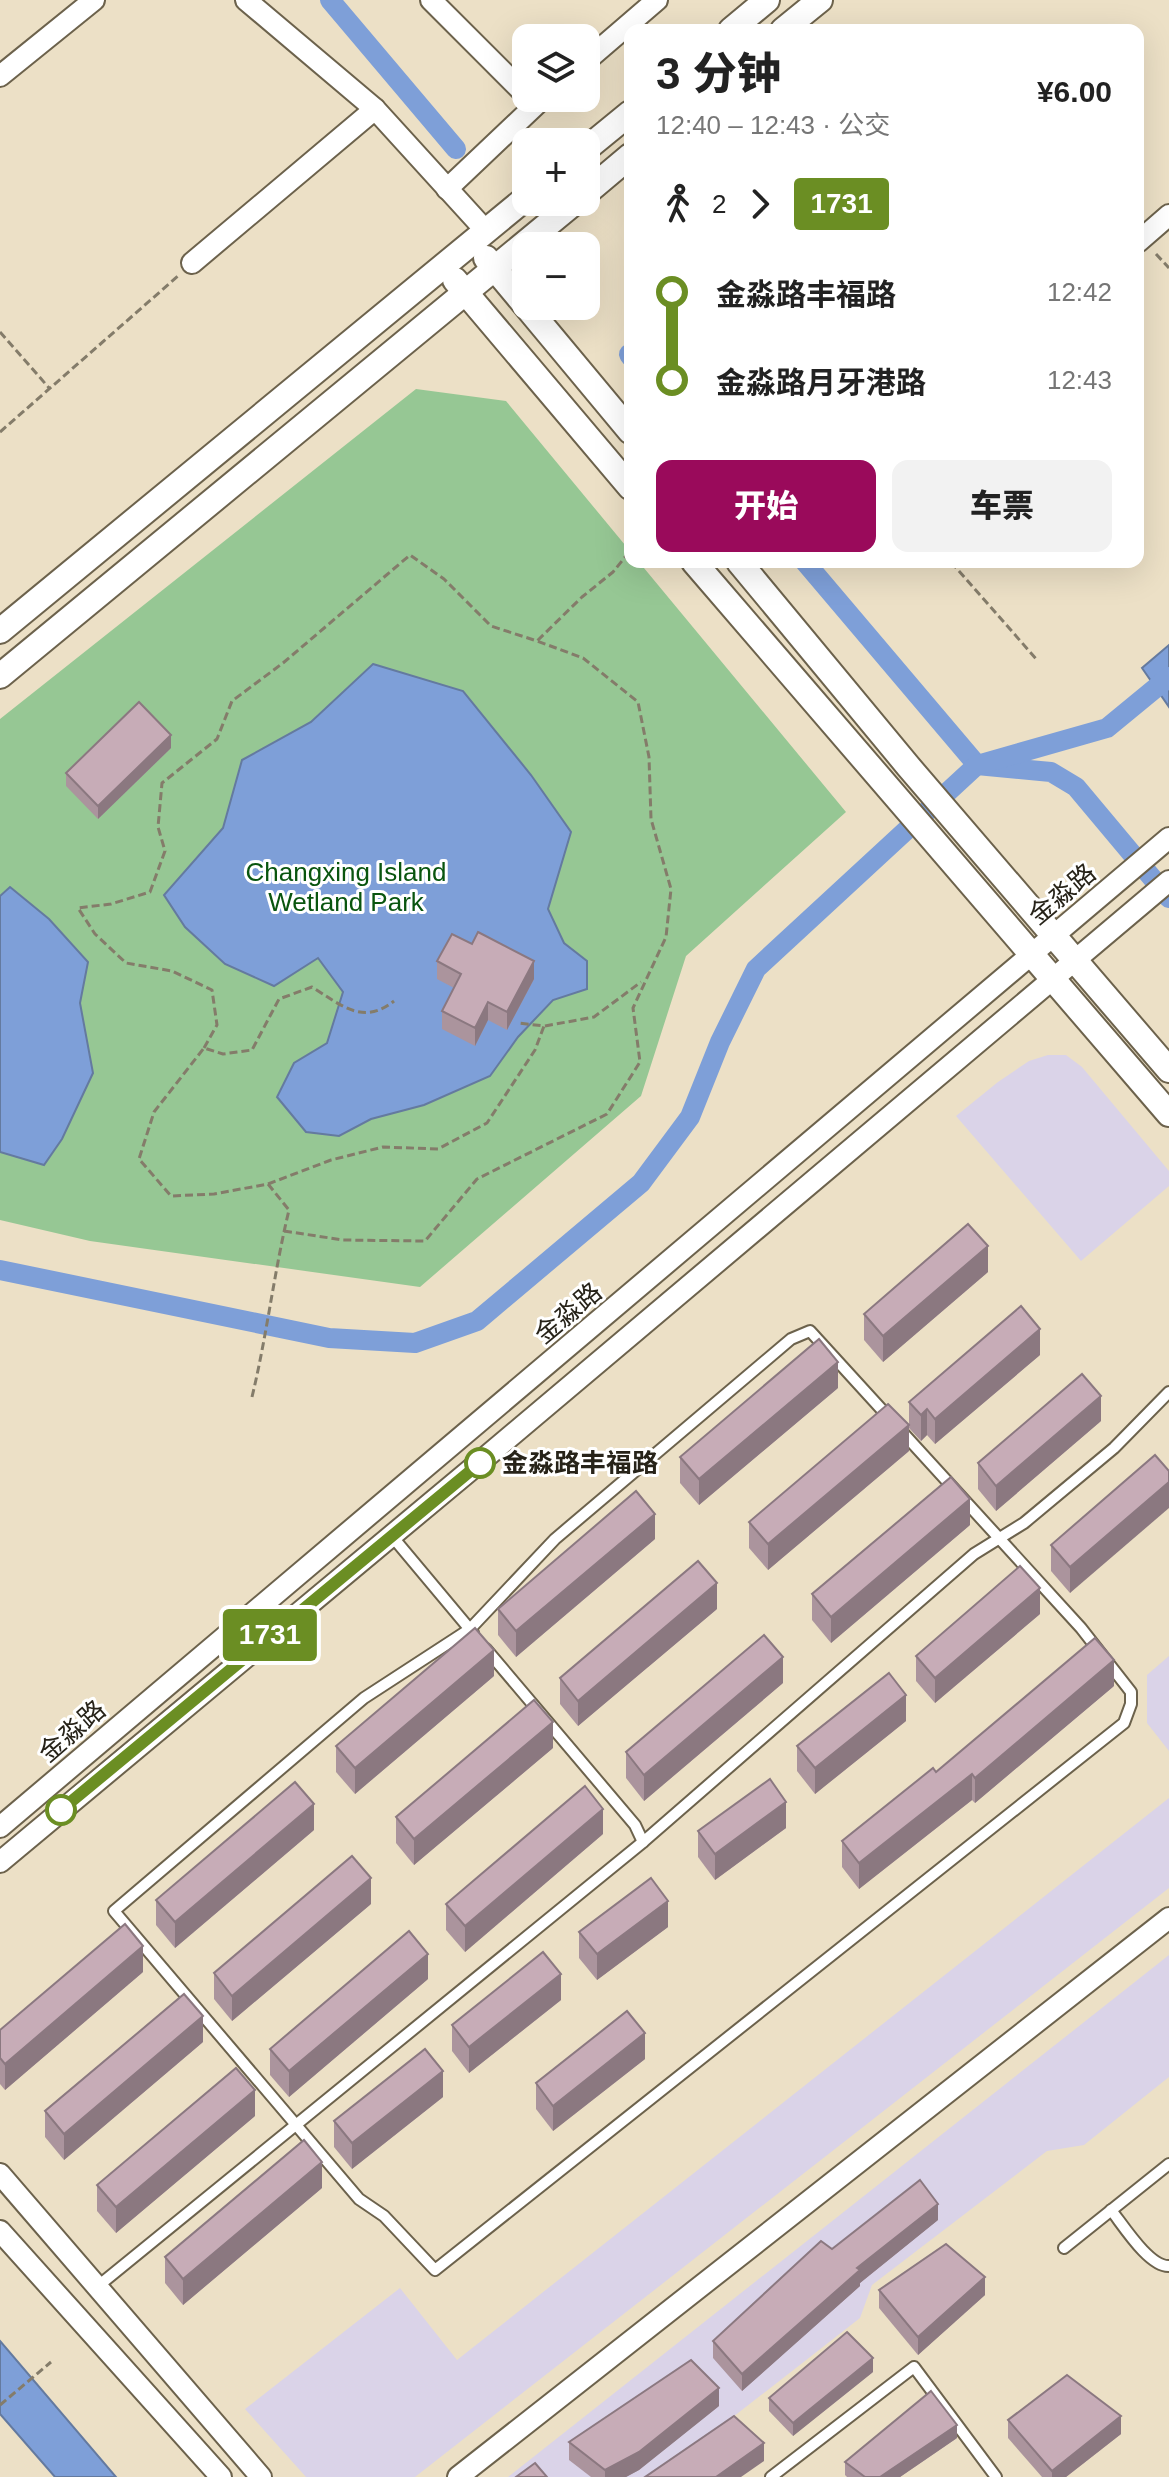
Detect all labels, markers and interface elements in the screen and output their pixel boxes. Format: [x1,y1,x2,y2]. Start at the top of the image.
map controls [512,24,600,320]
button: layers [512,24,600,112]
text: 3 分钟 [656,49,781,98]
text: ¥6.00 [1037,75,1112,108]
text: 12:40 – 12:43 · 公交 [656,110,890,140]
button: + [512,128,600,216]
icon: walk [656,182,700,226]
icon: forward [738,182,782,226]
text: 1731 [810,188,873,219]
text: 2 [712,189,726,219]
button: − [512,232,600,320]
text: 12:42 [1047,277,1112,307]
text: 金淼路丰福路 [716,278,896,311]
text: 12:43 [1047,365,1112,395]
text: 金淼路月牙港路 [716,366,926,399]
button: 开始 [656,460,876,552]
button: 车票 [892,460,1112,552]
park label: Changxing Island Wetland Park [246,857,446,917]
street label: 金淼路 [1022,857,1102,931]
street label: 金淼路 [528,1276,608,1350]
marker: 金淼路丰福路 [465,1448,495,1478]
place label: 金淼路丰福路 [502,1448,658,1478]
line badge: 1731 [214,1609,326,1661]
text: 1731 [239,1619,301,1650]
street label: 金淼路 [33,1694,111,1768]
unlabelled marker [46,1795,76,1825]

